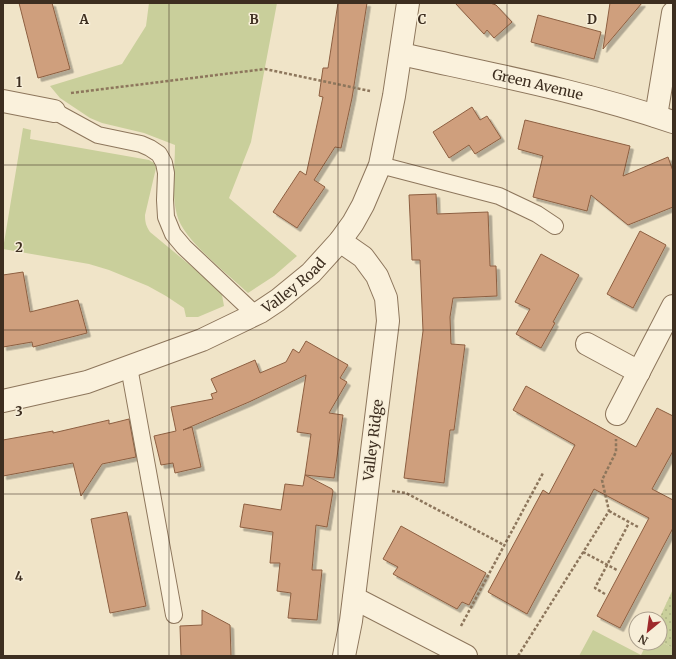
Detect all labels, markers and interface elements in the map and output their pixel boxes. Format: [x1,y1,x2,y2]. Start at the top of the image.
text: A [78,11,89,28]
text: B [249,11,259,28]
text: C [418,11,427,28]
text: D [587,11,597,28]
street label: Green Avenue [491,65,585,104]
text: 1 [16,74,22,91]
text: 2 [15,239,23,256]
street label: Valley Road [258,253,330,318]
street label: Valley Ridge [359,398,387,483]
text: 3 [15,403,23,420]
text: 4 [15,568,24,585]
north arrow [628,611,668,651]
text: N [636,631,650,648]

